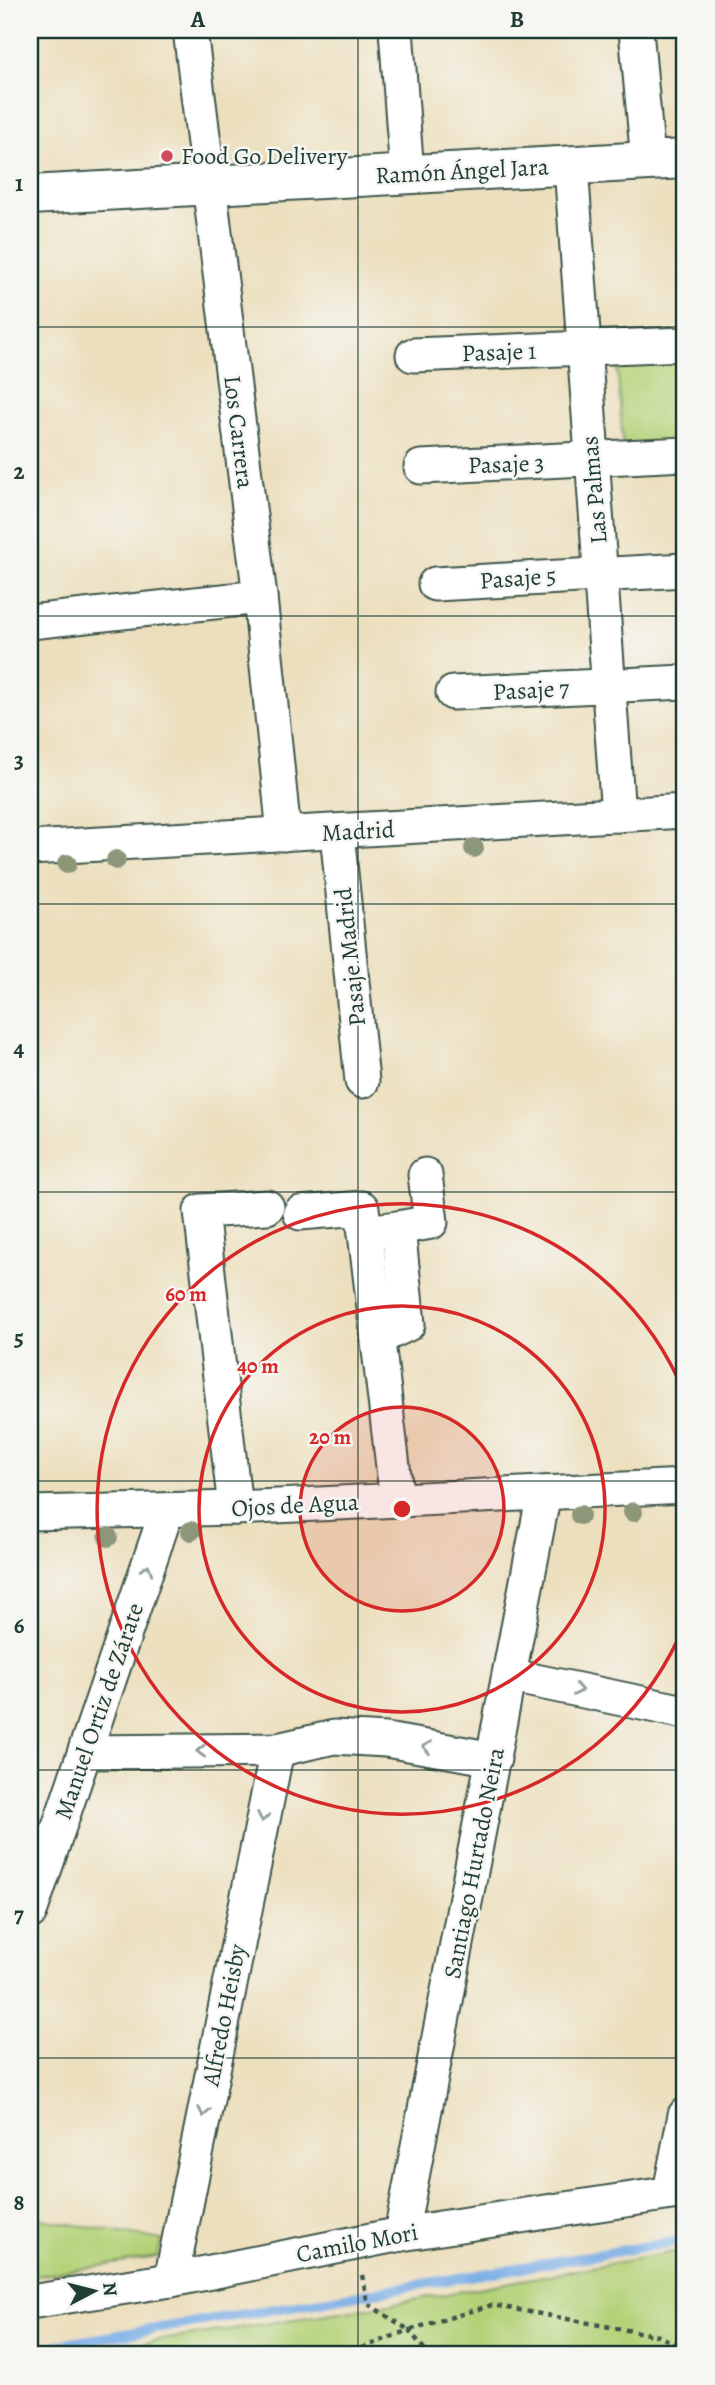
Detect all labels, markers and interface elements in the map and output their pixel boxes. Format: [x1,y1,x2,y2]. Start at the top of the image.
text: A [190,4,206,35]
text: B [510,4,524,35]
place label: Food Go Delivery [181,140,348,172]
marker: Food Go Delivery [159,148,175,164]
street label: Ramón Ángel Jara [374,150,550,192]
text: 1 [15,168,23,199]
street label: Pasaje 1 [461,335,537,369]
street label: Los Carrera [216,374,262,491]
street label: Las Palmas [573,435,615,545]
street label: Pasaje 3 [467,447,545,481]
text: 2 [13,456,25,487]
street label: Pasaje 5 [479,559,557,597]
street label: Pasaje 7 [492,672,571,708]
text: 3 [14,745,24,776]
street label: Madrid [321,813,395,849]
street label: Pasaje Madrid [327,886,373,1028]
text: 4 [14,1033,25,1064]
text: 60 m [165,1280,207,1308]
text: 5 [14,1322,24,1353]
text: 40 m [237,1352,279,1380]
text: 20 m [309,1423,351,1451]
street label: Ojos de Agua [230,1486,360,1524]
centre of rings [390,1497,414,1521]
one-way arrow [139,1564,153,1576]
street label: Manuel Ortiz de Zárate [47,1598,151,1824]
text: 6 [14,1610,25,1641]
one-way arrow [572,1681,584,1696]
one-way arrow [421,1740,433,1755]
one-way arrow [196,1743,206,1759]
street label: Santiago Hurtado Neira [436,1744,512,1981]
one-way arrow [257,1811,272,1823]
text: 7 [14,1899,24,1930]
street label: Alfredo Heisby [194,1941,253,2090]
one-way arrow [198,2106,213,2118]
text: 8 [13,2187,25,2218]
street label: Camilo Mori [293,2216,421,2270]
north arrow [60,2256,130,2326]
text: N [96,2281,124,2298]

